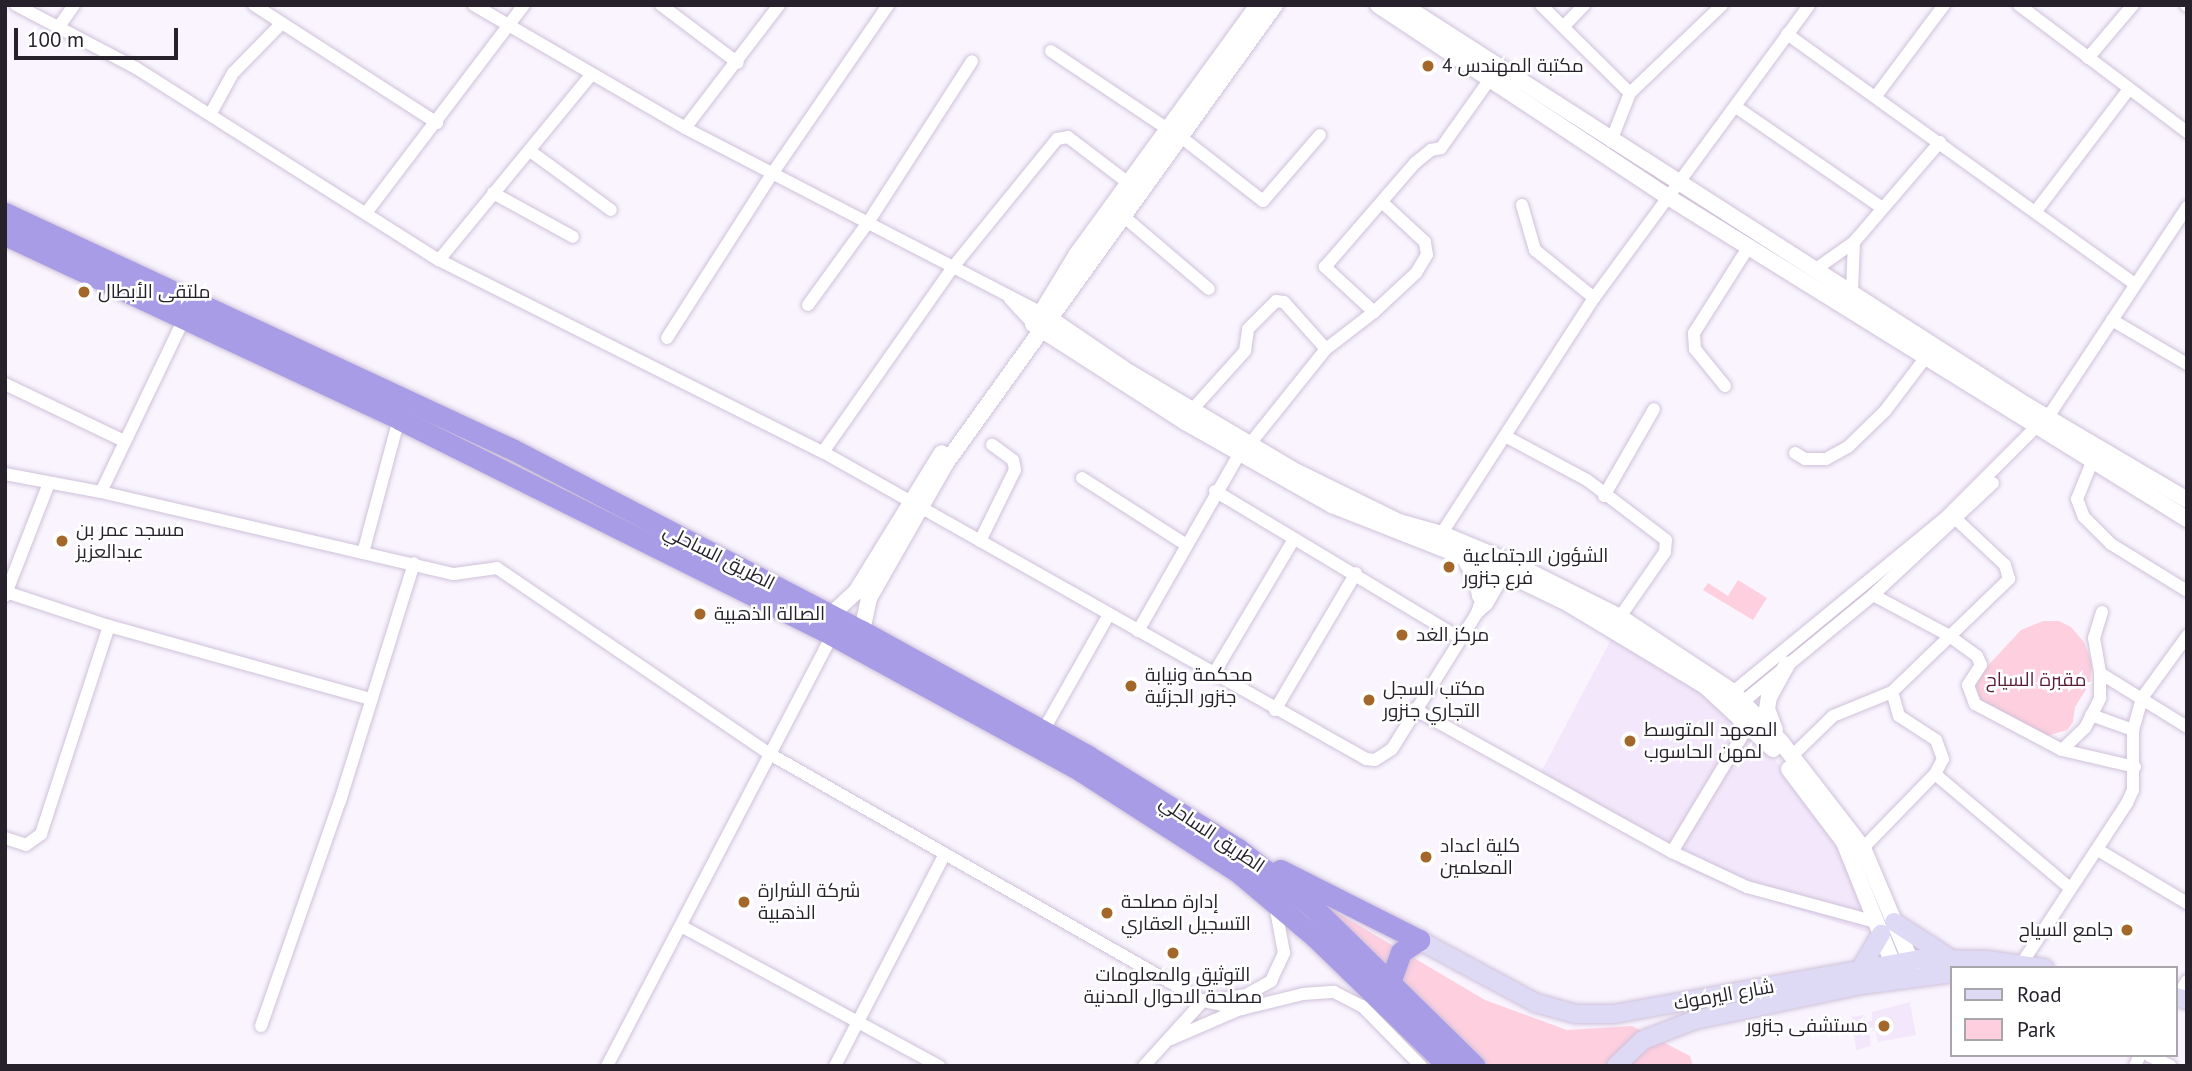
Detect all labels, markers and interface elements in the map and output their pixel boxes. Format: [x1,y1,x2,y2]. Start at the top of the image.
scale bar [18,14,182,58]
text: 100 m [27,26,84,53]
place label: مكتبة المهندس 4 [1442,55,1584,77]
marker: مكتبة المهندس 4 [1420,58,1436,74]
place label: ملتقى الأبطال [98,281,211,303]
marker: ملتقى الأبطال [76,284,92,300]
place label: مسجد عمر بن عبدالعزيز [76,519,184,563]
street label: الطريق الساحلي [660,519,778,595]
marker: مسجد عمر بن عبدالعزيز [54,533,70,549]
place label: الشؤون الاجتماعية فرع جنزور [1463,545,1608,589]
marker: الشؤون الاجتماعية فرع جنزور [1441,559,1457,575]
place label: الصالة الذهبية [714,603,825,625]
marker: الصالة الذهبية [692,606,708,622]
place label: مركز الغد [1416,624,1489,646]
marker: مركز الغد [1394,627,1410,643]
place label: محكمة ونيابة جنزور الجزئية [1145,664,1253,708]
park label: مقبرة السياح [1986,669,2086,691]
marker: محكمة ونيابة جنزور الجزئية [1123,678,1139,694]
place label: مكتب السجل التجاري جنزور [1383,678,1485,722]
marker: مكتب السجل التجاري جنزور [1361,692,1377,708]
place label: المعهد المتوسط لمهن الحاسوب [1644,719,1778,763]
marker: المعهد المتوسط لمهن الحاسوب [1622,733,1638,749]
street label: الطريق الساحلي [1155,791,1269,877]
place label: كلية اعداد المعلمين [1440,835,1520,879]
marker: كلية اعداد المعلمين [1418,849,1434,865]
place label: شركة الشرارة الذهبية [758,880,860,924]
place label: إدارة مصلحة التسجيل العقاري [1121,891,1251,935]
marker: شركة الشرارة الذهبية [736,894,752,910]
marker: إدارة مصلحة التسجيل العقاري [1099,905,1115,921]
place label: جامع السياح [2019,919,2113,941]
marker: جامع السياح [2119,922,2135,938]
marker: التوثيق والمعلومات مصلحة الاحوال المدنية [1165,945,1181,961]
place label: التوثيق والمعلومات مصلحة الاحوال المدنية [1084,964,1262,1008]
legend [1951,966,2178,1057]
street label: شارع اليرموك [1672,975,1776,1015]
text: Road [2017,981,2061,1008]
place label: مستشفى جنزور [1746,1015,1868,1037]
marker: مستشفى جنزور [1874,1016,1894,1036]
text: Park [2017,1016,2056,1043]

